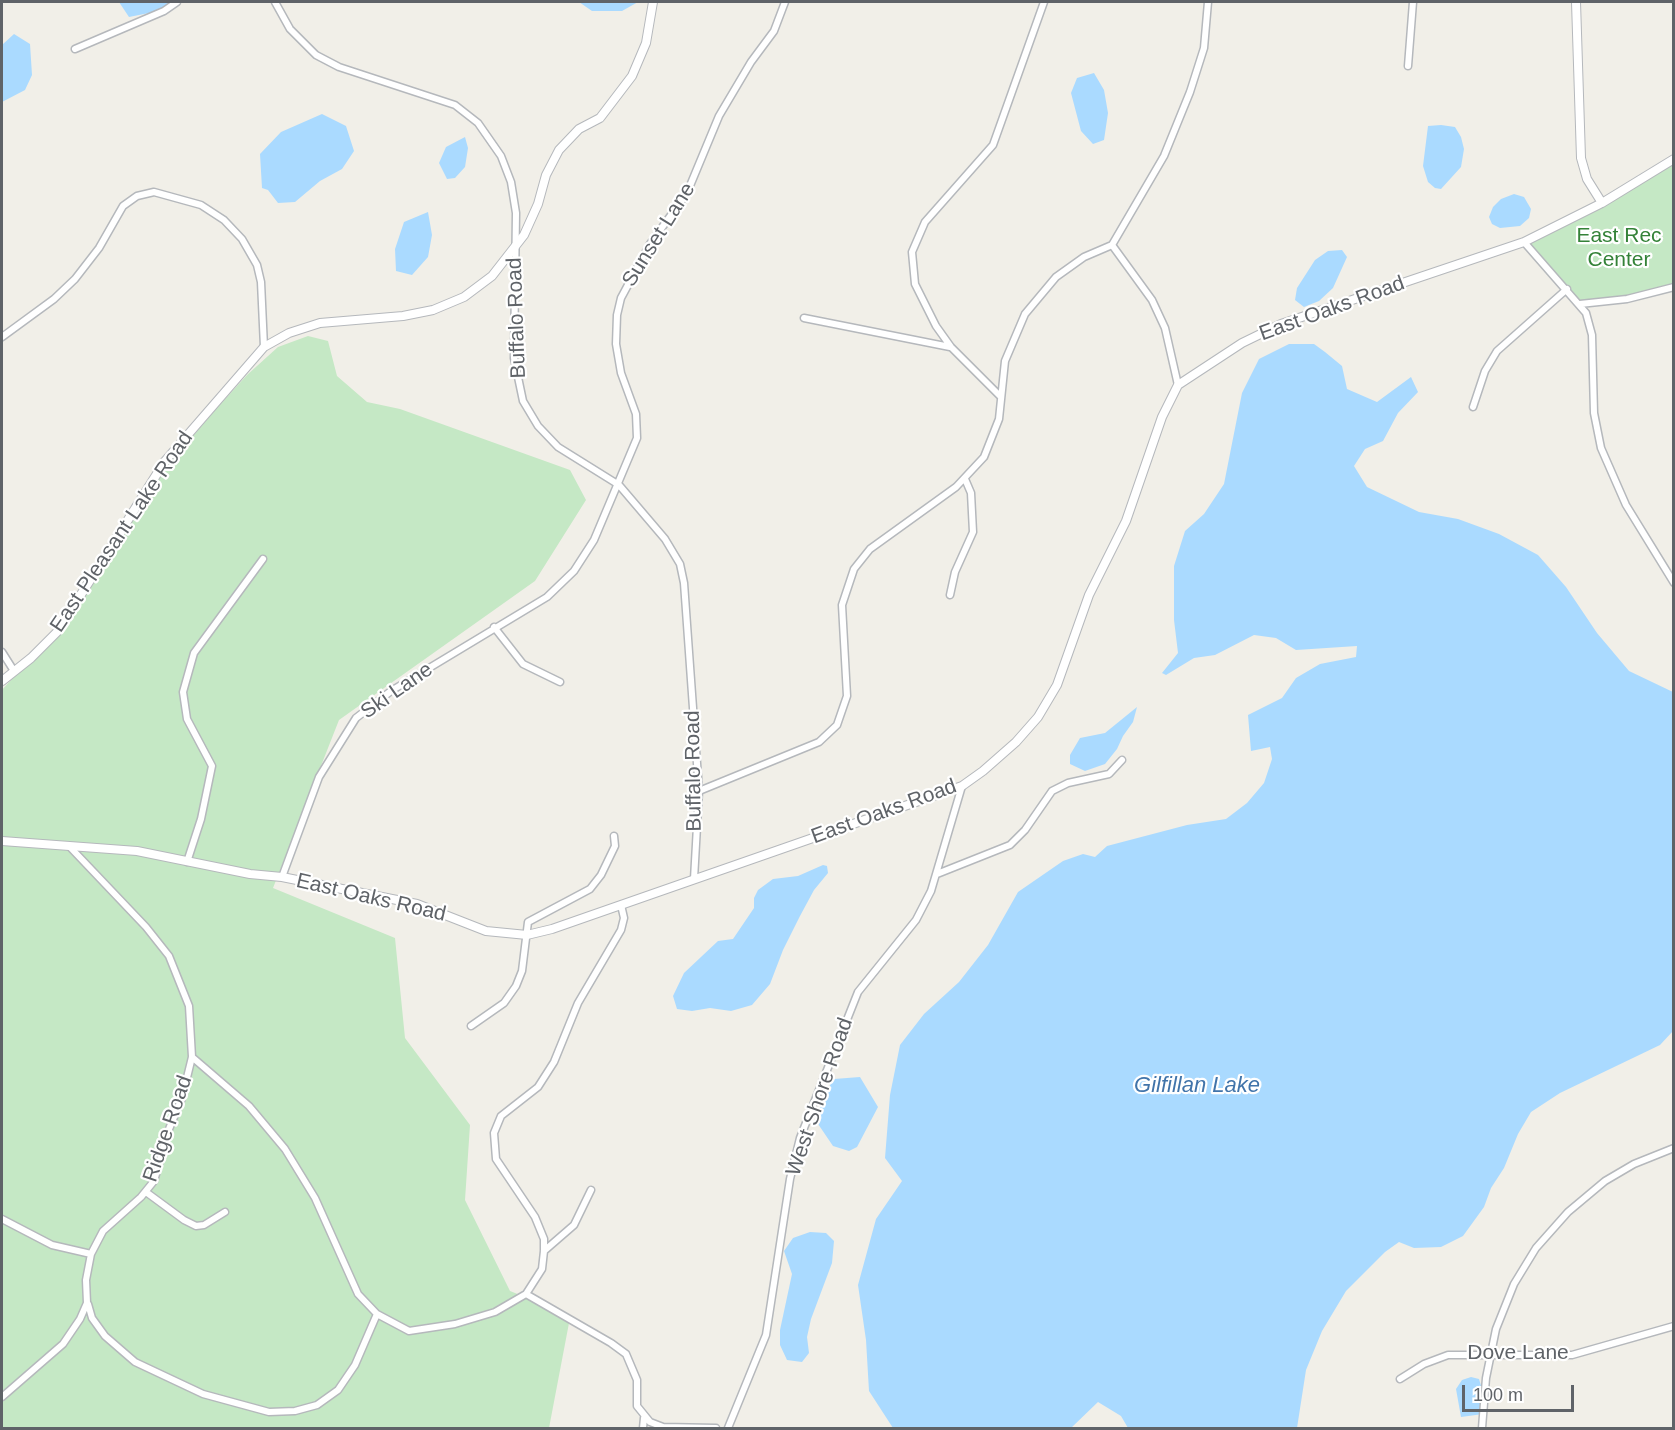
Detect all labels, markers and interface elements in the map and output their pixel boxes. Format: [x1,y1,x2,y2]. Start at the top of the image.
street label: Sunset Lane [617,178,701,292]
park label: East Rec Center [1576,223,1662,273]
street label: Buffalo Road [502,257,532,379]
street label: East Oaks Road [1256,271,1408,347]
street label: East Pleasant Lake Road [45,427,199,637]
street label: Ski Lane [356,657,438,725]
street label: Buffalo Road [680,710,708,832]
street label: East Oaks Road [808,774,960,850]
street label: East Oaks Road [294,869,448,927]
street label: West Shore Road [781,1015,859,1179]
street label: Ridge Road [138,1072,198,1186]
water label: Gilfillan Lake [1134,1073,1260,1099]
street label: Dove Lane [1467,1340,1569,1366]
scale bar [1465,1373,1578,1411]
text: 100 m [1473,1385,1523,1405]

